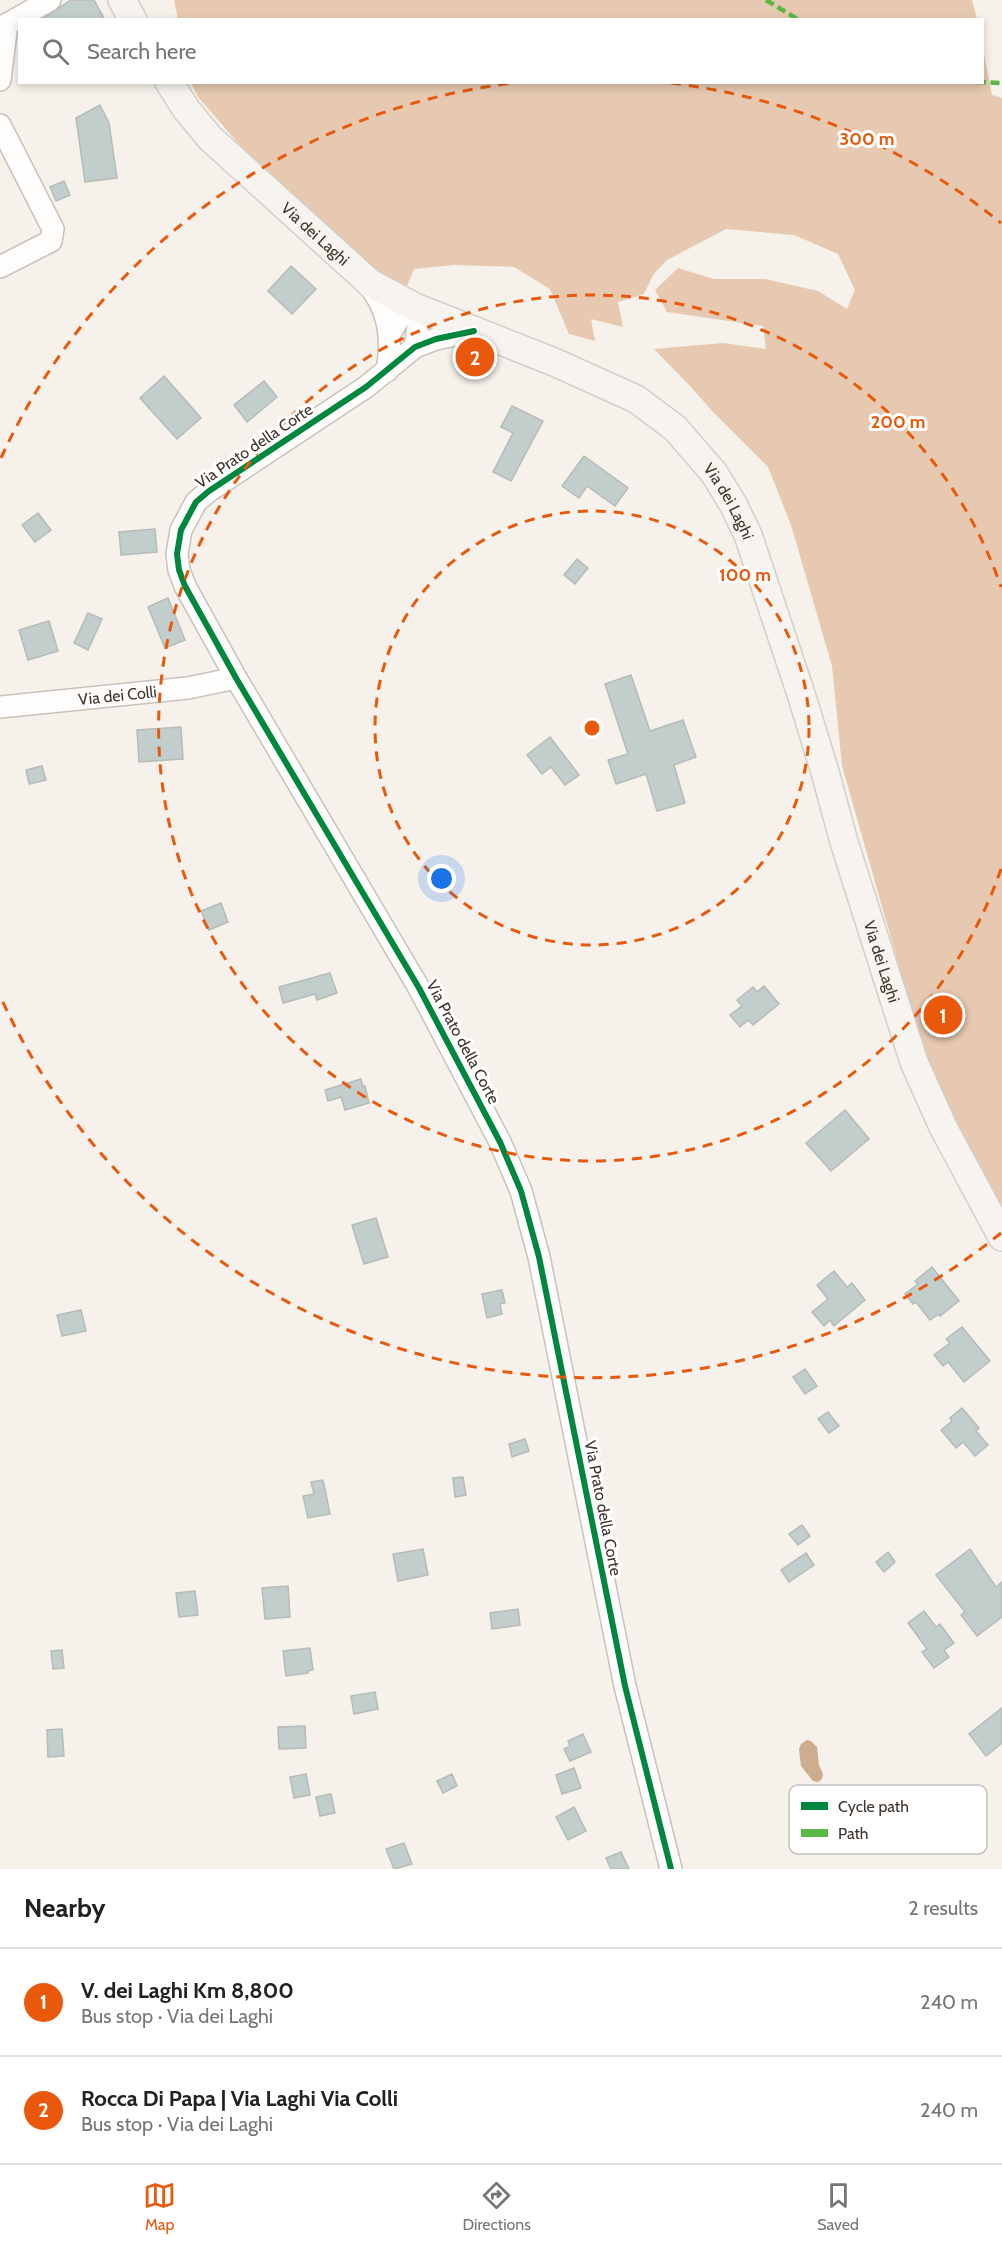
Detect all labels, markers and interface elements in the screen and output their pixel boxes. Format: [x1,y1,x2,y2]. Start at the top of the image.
search box [18,18,984,84]
icon: search [39,35,72,68]
text: Search here [87,38,196,65]
text: 300 m [840,128,894,150]
street label: Via dei Laghi [278,198,353,269]
pin: 2 [456,334,494,380]
street label: Via Prato della Corte [192,400,316,492]
text: 200 m [871,411,925,433]
street label: Via dei Laghi [700,459,758,541]
text: 100 m [719,564,771,586]
street label: Via dei Colli [77,682,158,709]
centre of rings [582,718,602,738]
your location [427,864,456,893]
street label: Via dei Laghi [860,918,904,1005]
street label: Via Prato della Corte [422,977,504,1107]
pin: 1 [924,992,962,1038]
street label: Via Prato della Corte [581,1439,625,1577]
legend [789,1785,987,1854]
text: Cycle path [838,1797,909,1816]
text: Path [838,1824,869,1843]
text: Nearby [24,1892,105,1924]
text: 2 results [908,1896,978,1920]
text: V. dei Laghi Km 8,800 [81,1977,294,2004]
text: 1 [40,1990,47,2014]
text: 240 m [920,1990,978,2014]
text: Bus stop · Via dei Laghi [81,2004,273,2028]
text: Rocca Di Papa | Via Laghi Via Colli [81,2085,398,2112]
text: 2 [38,2098,49,2122]
text: 240 m [920,2098,978,2122]
text: Bus stop · Via dei Laghi [81,2112,273,2136]
tab: Map [143,2179,176,2234]
tab: Directions [463,2179,531,2234]
tab: Saved [817,2179,859,2234]

